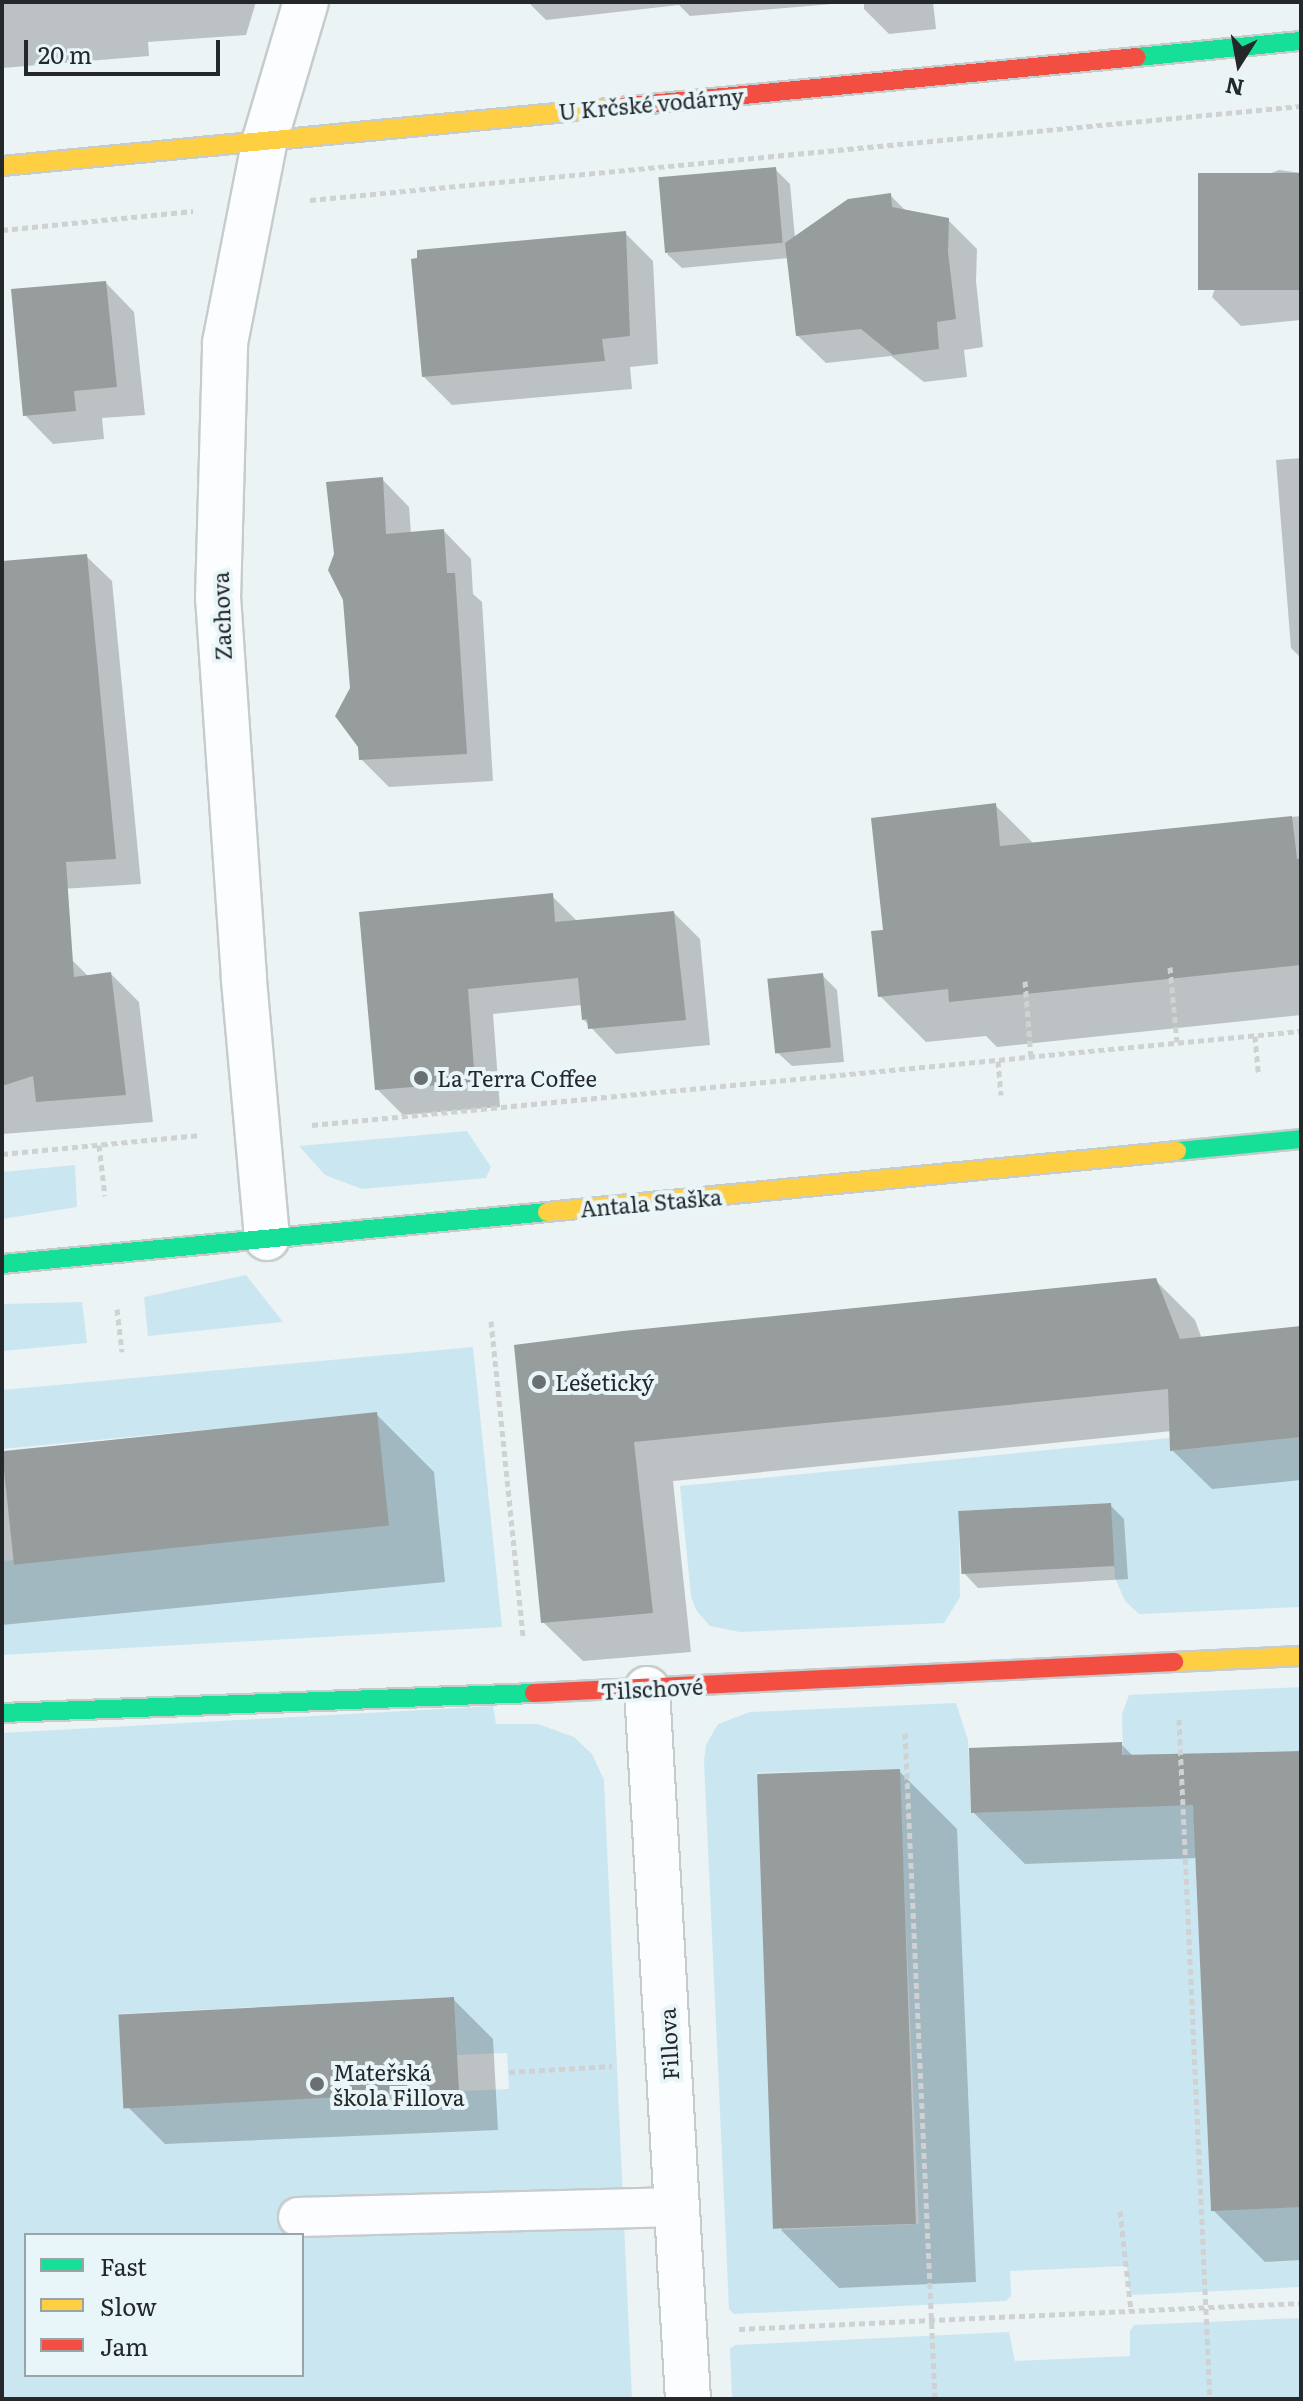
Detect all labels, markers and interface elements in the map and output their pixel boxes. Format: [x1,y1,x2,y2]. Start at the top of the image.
scale bar [28,24,224,74]
north arrow [1199,24,1279,104]
text: 20 m [38,36,92,71]
text: N [1222,70,1247,106]
street label: U Krčské vodárny [557,82,745,124]
street label: Zachova [206,571,236,661]
place label: La Terra Coffee [437,1065,597,1091]
marker: La Terra Coffee [412,1069,430,1087]
street label: Antala Staška [579,1183,723,1221]
place label: Lešetický [555,1369,654,1395]
marker: Lešetický [530,1373,548,1391]
street label: Tilschové [600,1672,704,1704]
street label: Fillova [653,2007,683,2081]
place label: Mateřská škola Fillova [333,2058,465,2110]
marker: Mateřská škola Fillova [308,2075,326,2093]
legend [24,2233,304,2377]
text: Fast [100,2248,147,2283]
text: Slow [100,2288,157,2323]
text: Jam [100,2328,148,2363]

